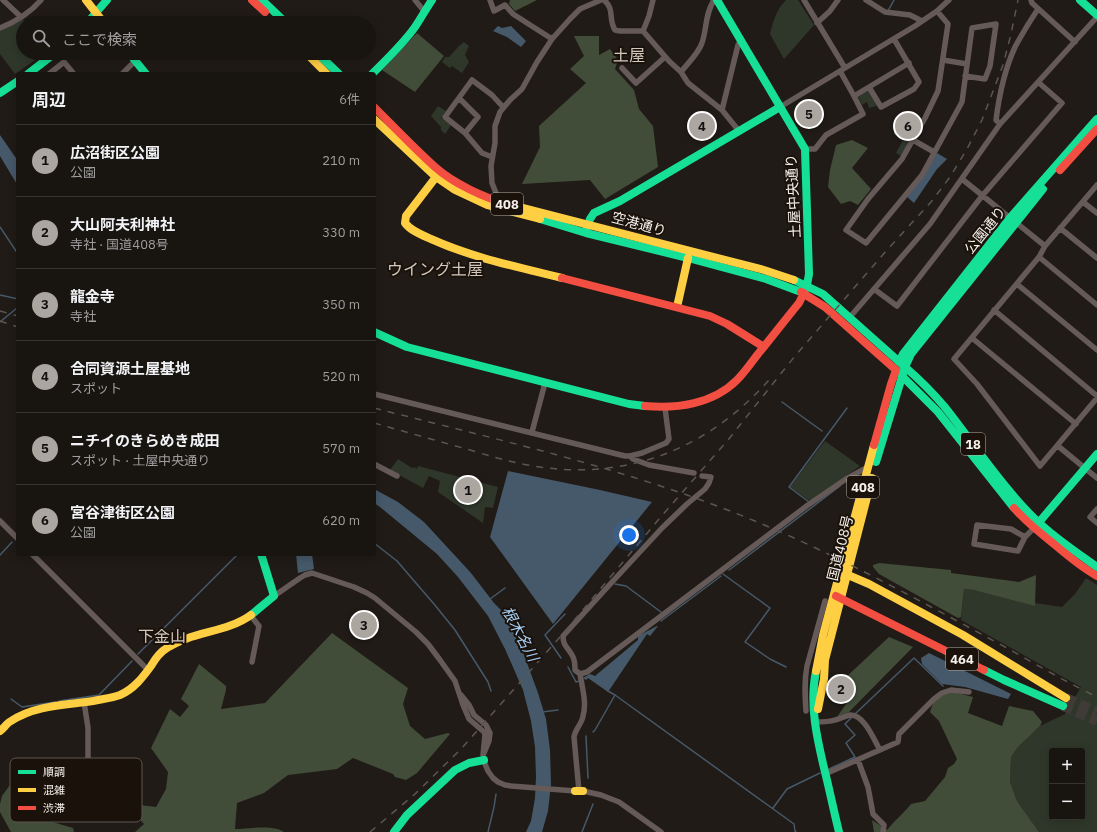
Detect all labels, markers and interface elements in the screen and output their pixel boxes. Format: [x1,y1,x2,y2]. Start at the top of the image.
search box [16,16,376,60]
icon: search [30,27,52,49]
text: ここで検索 [62,30,137,49]
district label: 土屋 [613,45,645,65]
text: 周辺 [32,89,66,111]
text: 6件 [339,91,360,108]
pin: 5 [796,99,822,129]
pin: 4 [689,111,715,141]
pin: 6 [895,111,921,141]
text: 広沼街区公園 [70,143,160,162]
text: 1 [41,152,49,169]
text: 210 m [322,152,360,169]
street label: 土屋中央通り [782,154,804,238]
text: 公園 [70,164,96,181]
road number: 408 [491,193,523,215]
street label: 公園通り [960,203,1010,257]
street label: 空港通り [610,208,668,240]
text: 大山阿夫利神社 [70,215,175,234]
text: 2 [41,224,49,241]
text: 330 m [322,224,360,241]
text: 寺社 · 国道408号 [70,236,169,253]
district label: ウイング土屋 [387,259,483,279]
text: 龍金寺 [70,287,115,306]
text: 3 [41,296,49,313]
text: 350 m [322,296,360,313]
text: 寺社 [70,308,96,325]
text: 合同資源土屋基地 [70,359,190,378]
text: 4 [41,368,49,385]
text: 520 m [322,368,360,385]
text: スポット [70,380,122,397]
text: ニチイのきらめき成田 [70,431,220,450]
road number: 18 [961,433,985,455]
text: 5 [41,440,49,457]
text: 570 m [322,440,360,457]
text: スポット · 土屋中央通り [70,452,210,469]
pin: 1 [455,475,481,505]
road number: 408 [847,476,879,498]
text: 宮谷津街区公園 [70,503,175,522]
text: 6 [41,512,49,529]
text: 620 m [322,512,360,529]
street label: 国道408号 [823,513,857,583]
text: 公園 [70,524,96,541]
your location [619,525,639,545]
water label: 根木名川 [498,603,544,666]
pin: 3 [351,610,377,640]
district label: 下金山 [138,626,186,646]
road number: 464 [946,648,978,670]
pin: 2 [828,674,854,704]
map controls [1049,748,1085,820]
button: + [1049,748,1085,784]
legend [10,758,142,822]
text: 順調 [43,765,65,779]
text: 混雑 [43,783,65,797]
button: − [1049,784,1085,820]
text: 渋滞 [43,801,65,815]

